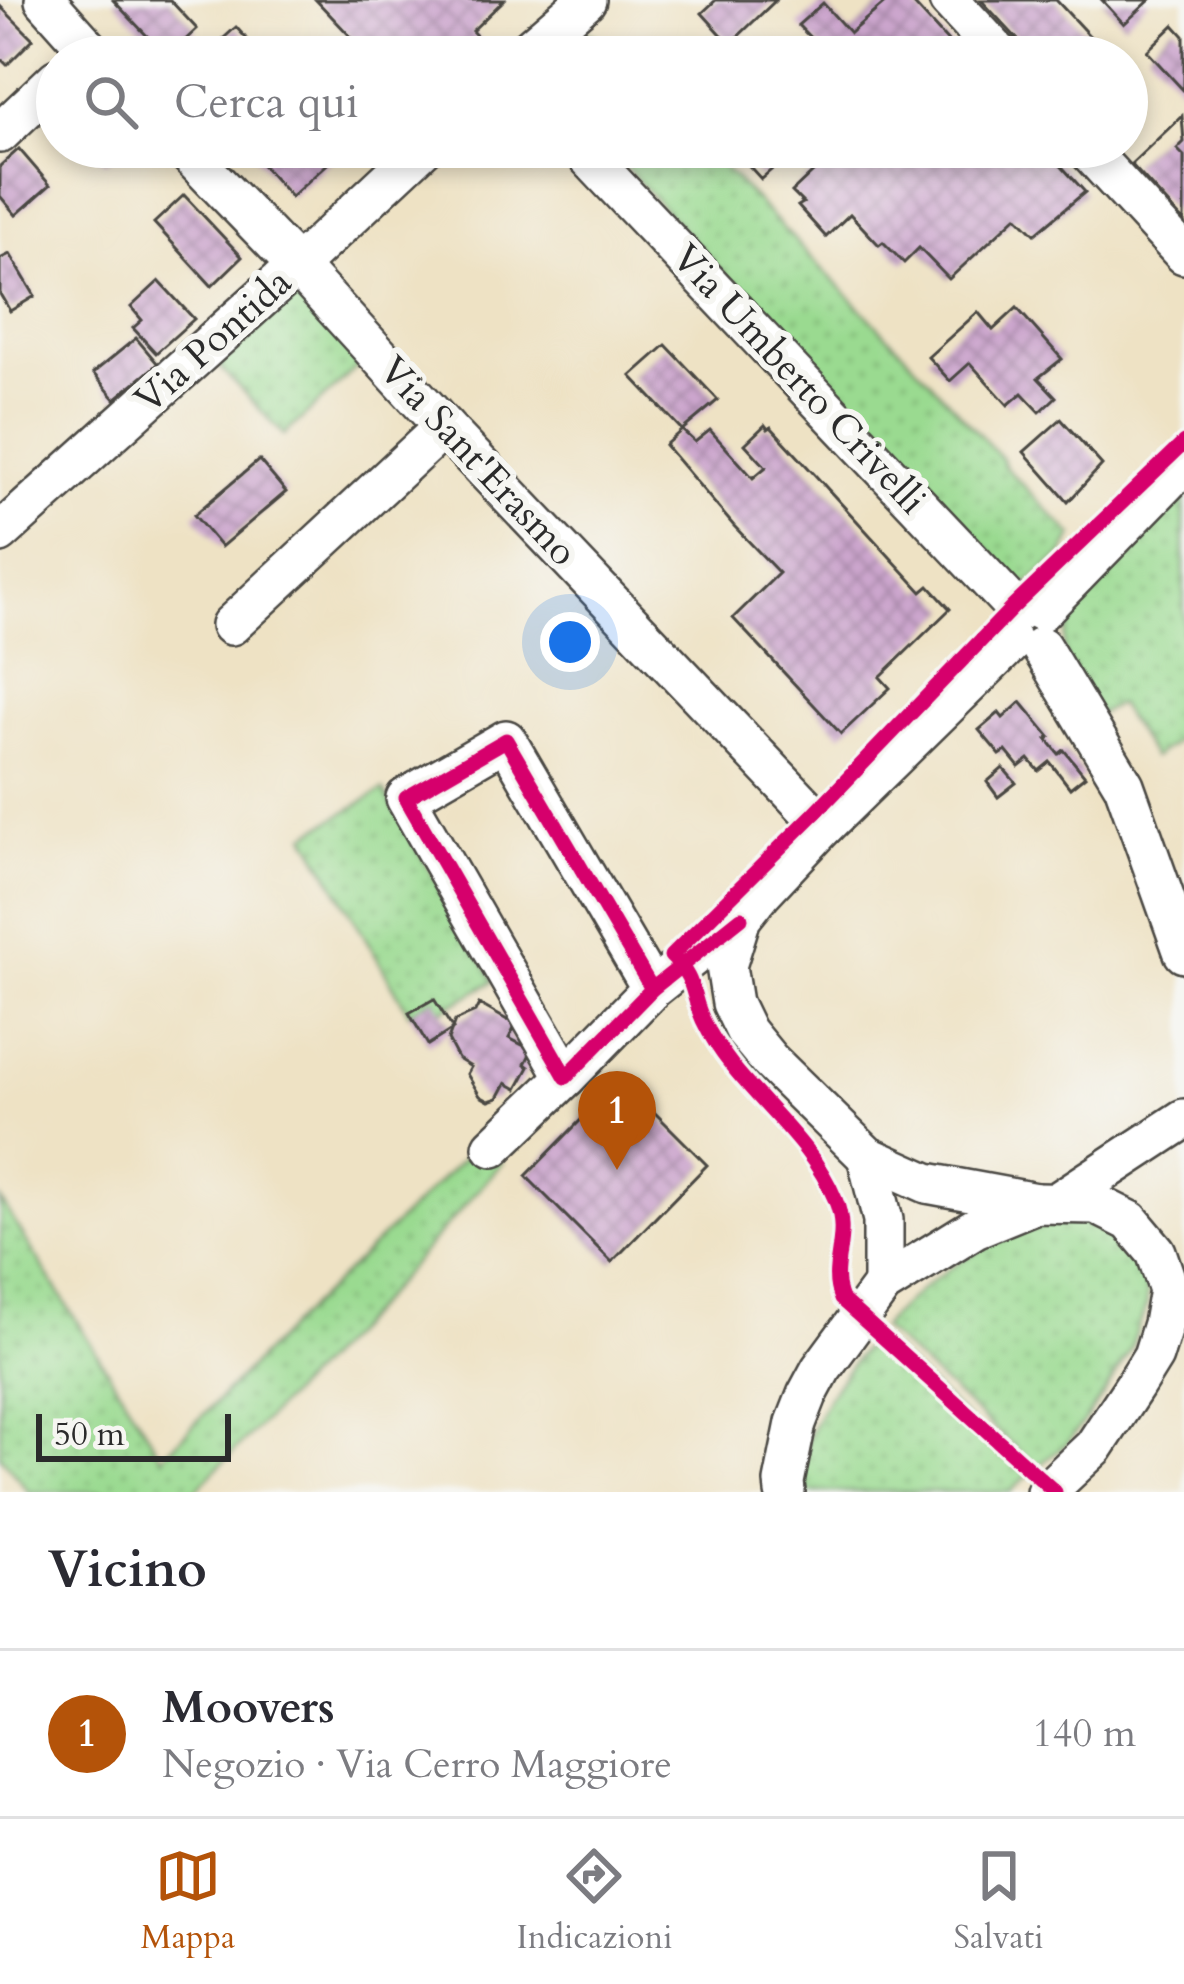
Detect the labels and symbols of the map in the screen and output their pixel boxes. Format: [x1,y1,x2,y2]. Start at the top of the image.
street label: Via Umberto Crivelli [660,232,938,526]
street label: Via Pontida [123,256,303,426]
street label: Via Sant'Erasmo [367,345,589,577]
your location [540,612,600,672]
pin: 1 [578,1071,656,1170]
scale bar [36,1408,231,1461]

